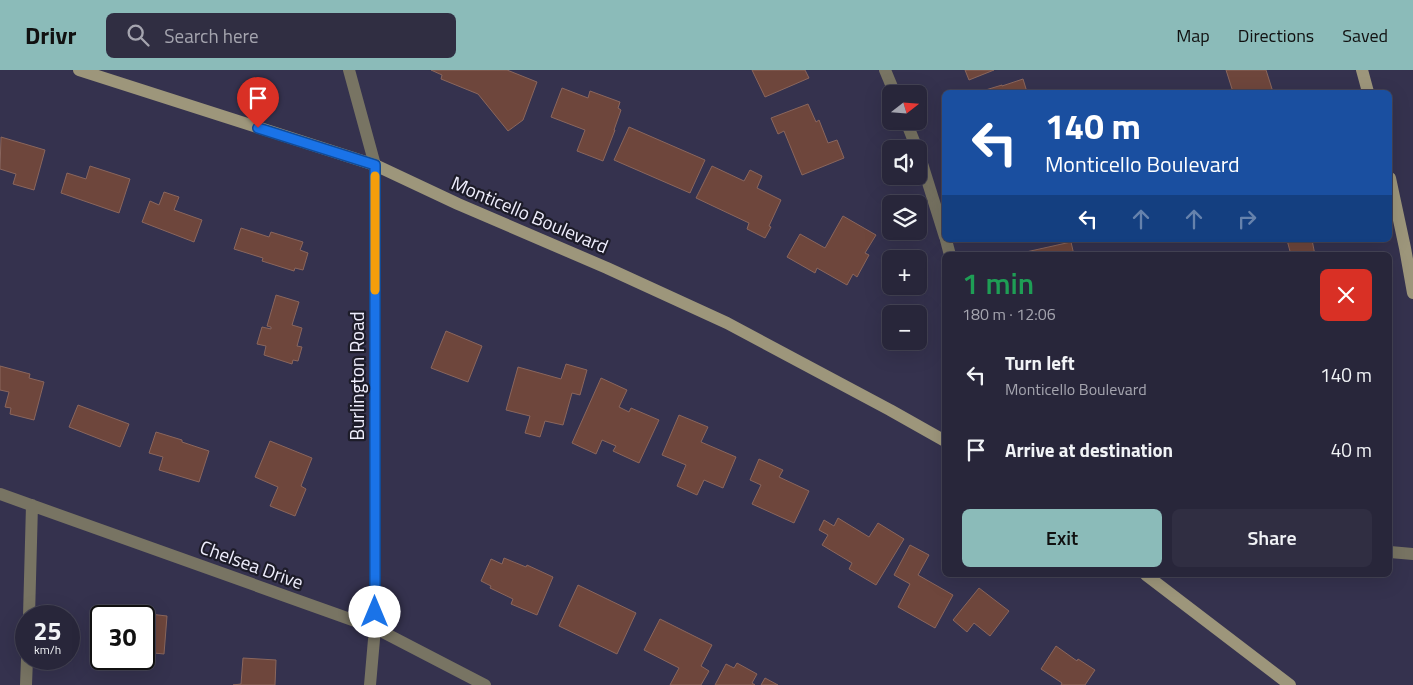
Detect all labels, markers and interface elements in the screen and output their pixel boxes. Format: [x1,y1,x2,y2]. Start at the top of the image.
search box [106,13,456,58]
text: Drivr [25,17,76,53]
icon: search [124,21,152,49]
text: Search here [164,21,259,50]
text: Map [1176,22,1210,49]
text: Directions [1238,22,1314,49]
text: Saved [1342,22,1388,49]
pin [237,77,279,128]
icon: arrive [244,84,272,112]
north arrow [882,85,928,130]
map controls [882,85,927,350]
text: 140 m [1045,99,1141,153]
icon: left [962,110,1027,175]
button: sound [882,140,927,185]
text: Monticello Boulevard [1045,147,1240,181]
street label: Monticello Boulevard [447,168,613,260]
button: layers [882,195,927,240]
icon: left [1074,205,1102,233]
icon: ahead [1127,205,1155,233]
icon: ahead [1180,205,1208,233]
icon: right [1233,205,1261,233]
button: + [882,250,927,295]
text: 1 min [962,260,1034,306]
button: close [1320,269,1372,321]
text: 180 m · 12:06 [962,302,1056,326]
button: − [882,305,927,350]
street label: Burlington Road [342,311,371,441]
text: Turn left [1005,348,1075,377]
text: 140 m [1320,360,1372,389]
icon: left [962,361,990,389]
text: Monticello Boulevard [1005,377,1147,401]
text: Arrive at destination [1005,435,1173,464]
text: 40 m [1331,435,1372,464]
icon: arrive [962,436,990,464]
button: Exit [962,509,1162,567]
button: Share [1172,509,1372,567]
street label: Chelsea Drive [196,532,308,596]
position arrow [348,585,400,637]
speed limit sign: 30 [90,605,155,670]
text: 25 [33,612,62,650]
text: km/h [34,640,61,659]

